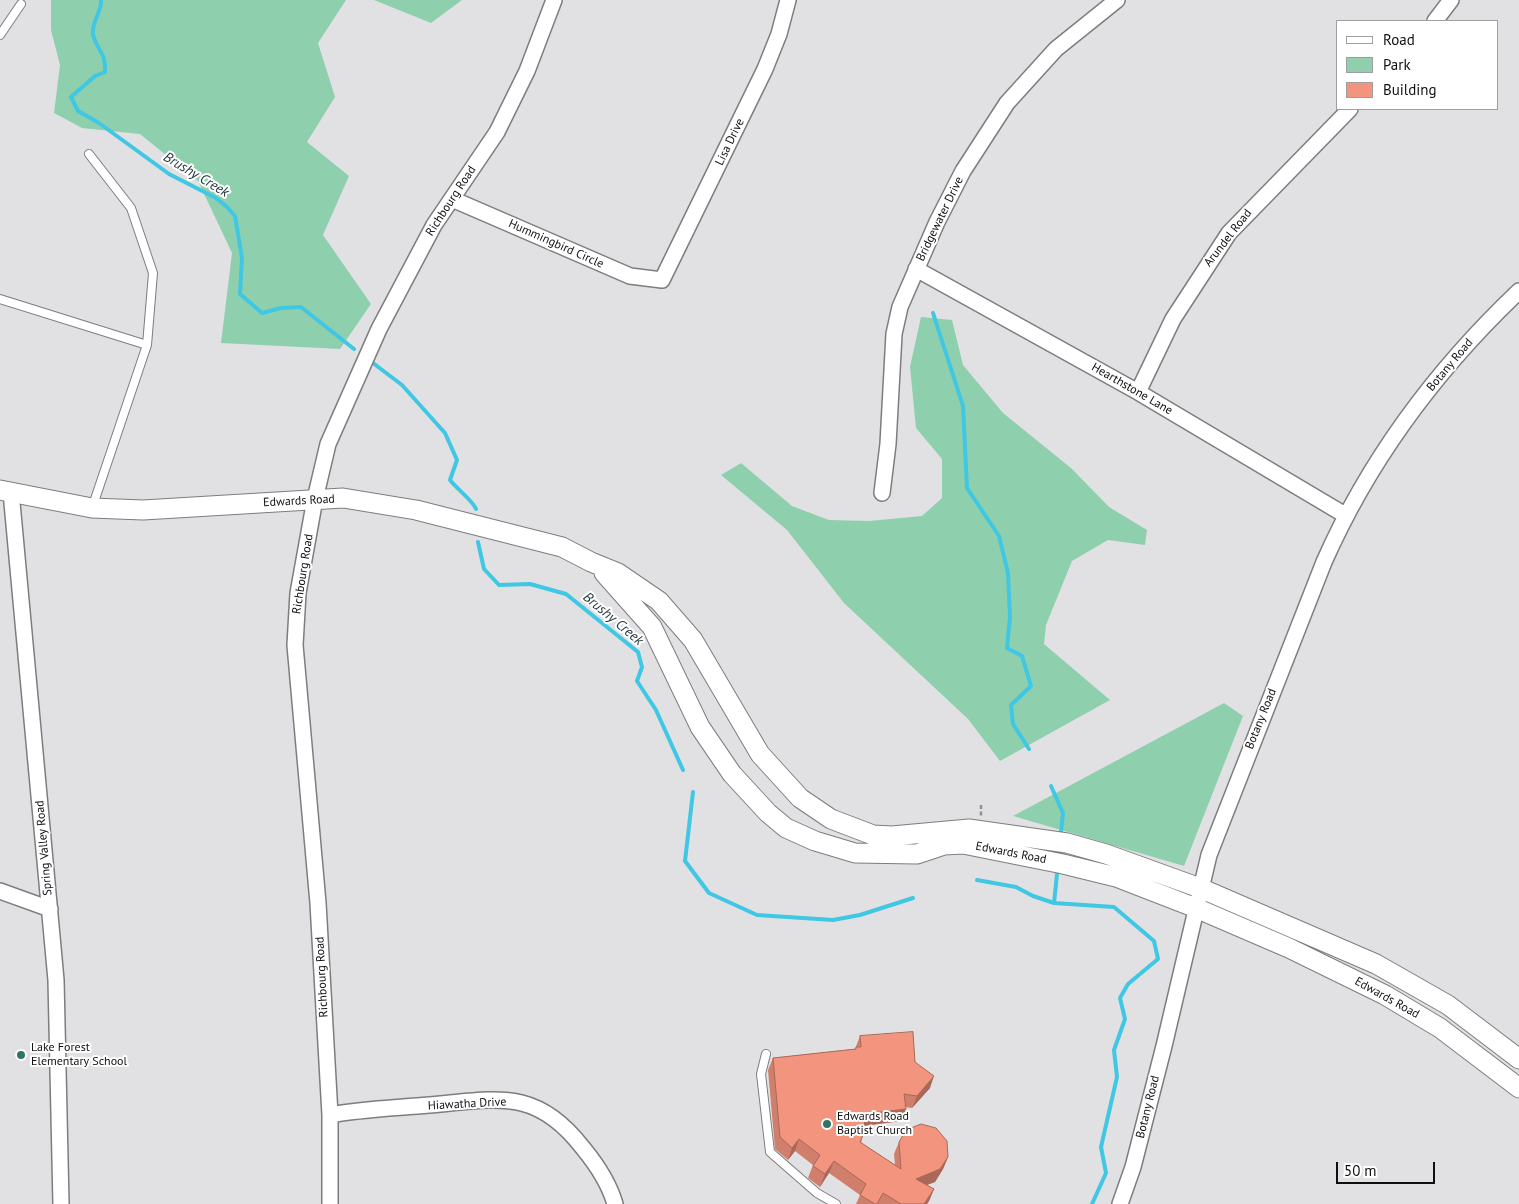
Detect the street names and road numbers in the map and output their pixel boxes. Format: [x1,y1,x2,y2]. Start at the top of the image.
street label: Lisa Drive [712,116,748,168]
street label: Richbourg Road [423,163,479,239]
street label: Bridgewater Drive [913,174,967,264]
street label: Arundel Road [1201,206,1255,270]
street label: Hummingbird Circle [506,217,606,271]
street label: Botany Road [1424,336,1476,394]
street label: Hearthstone Lane [1089,360,1175,418]
street label: Edwards Road [263,492,335,510]
street label: Richbourg Road [290,533,316,615]
street label: Botany Road [1242,687,1280,751]
street label: Spring Valley Road [33,800,55,896]
street label: Edwards Road [974,839,1048,867]
street label: Richbourg Road [313,936,331,1018]
street label: Edwards Road [1352,974,1422,1022]
street label: Botany Road [1133,1074,1163,1140]
street label: Hiawatha Drive [427,1095,507,1113]

